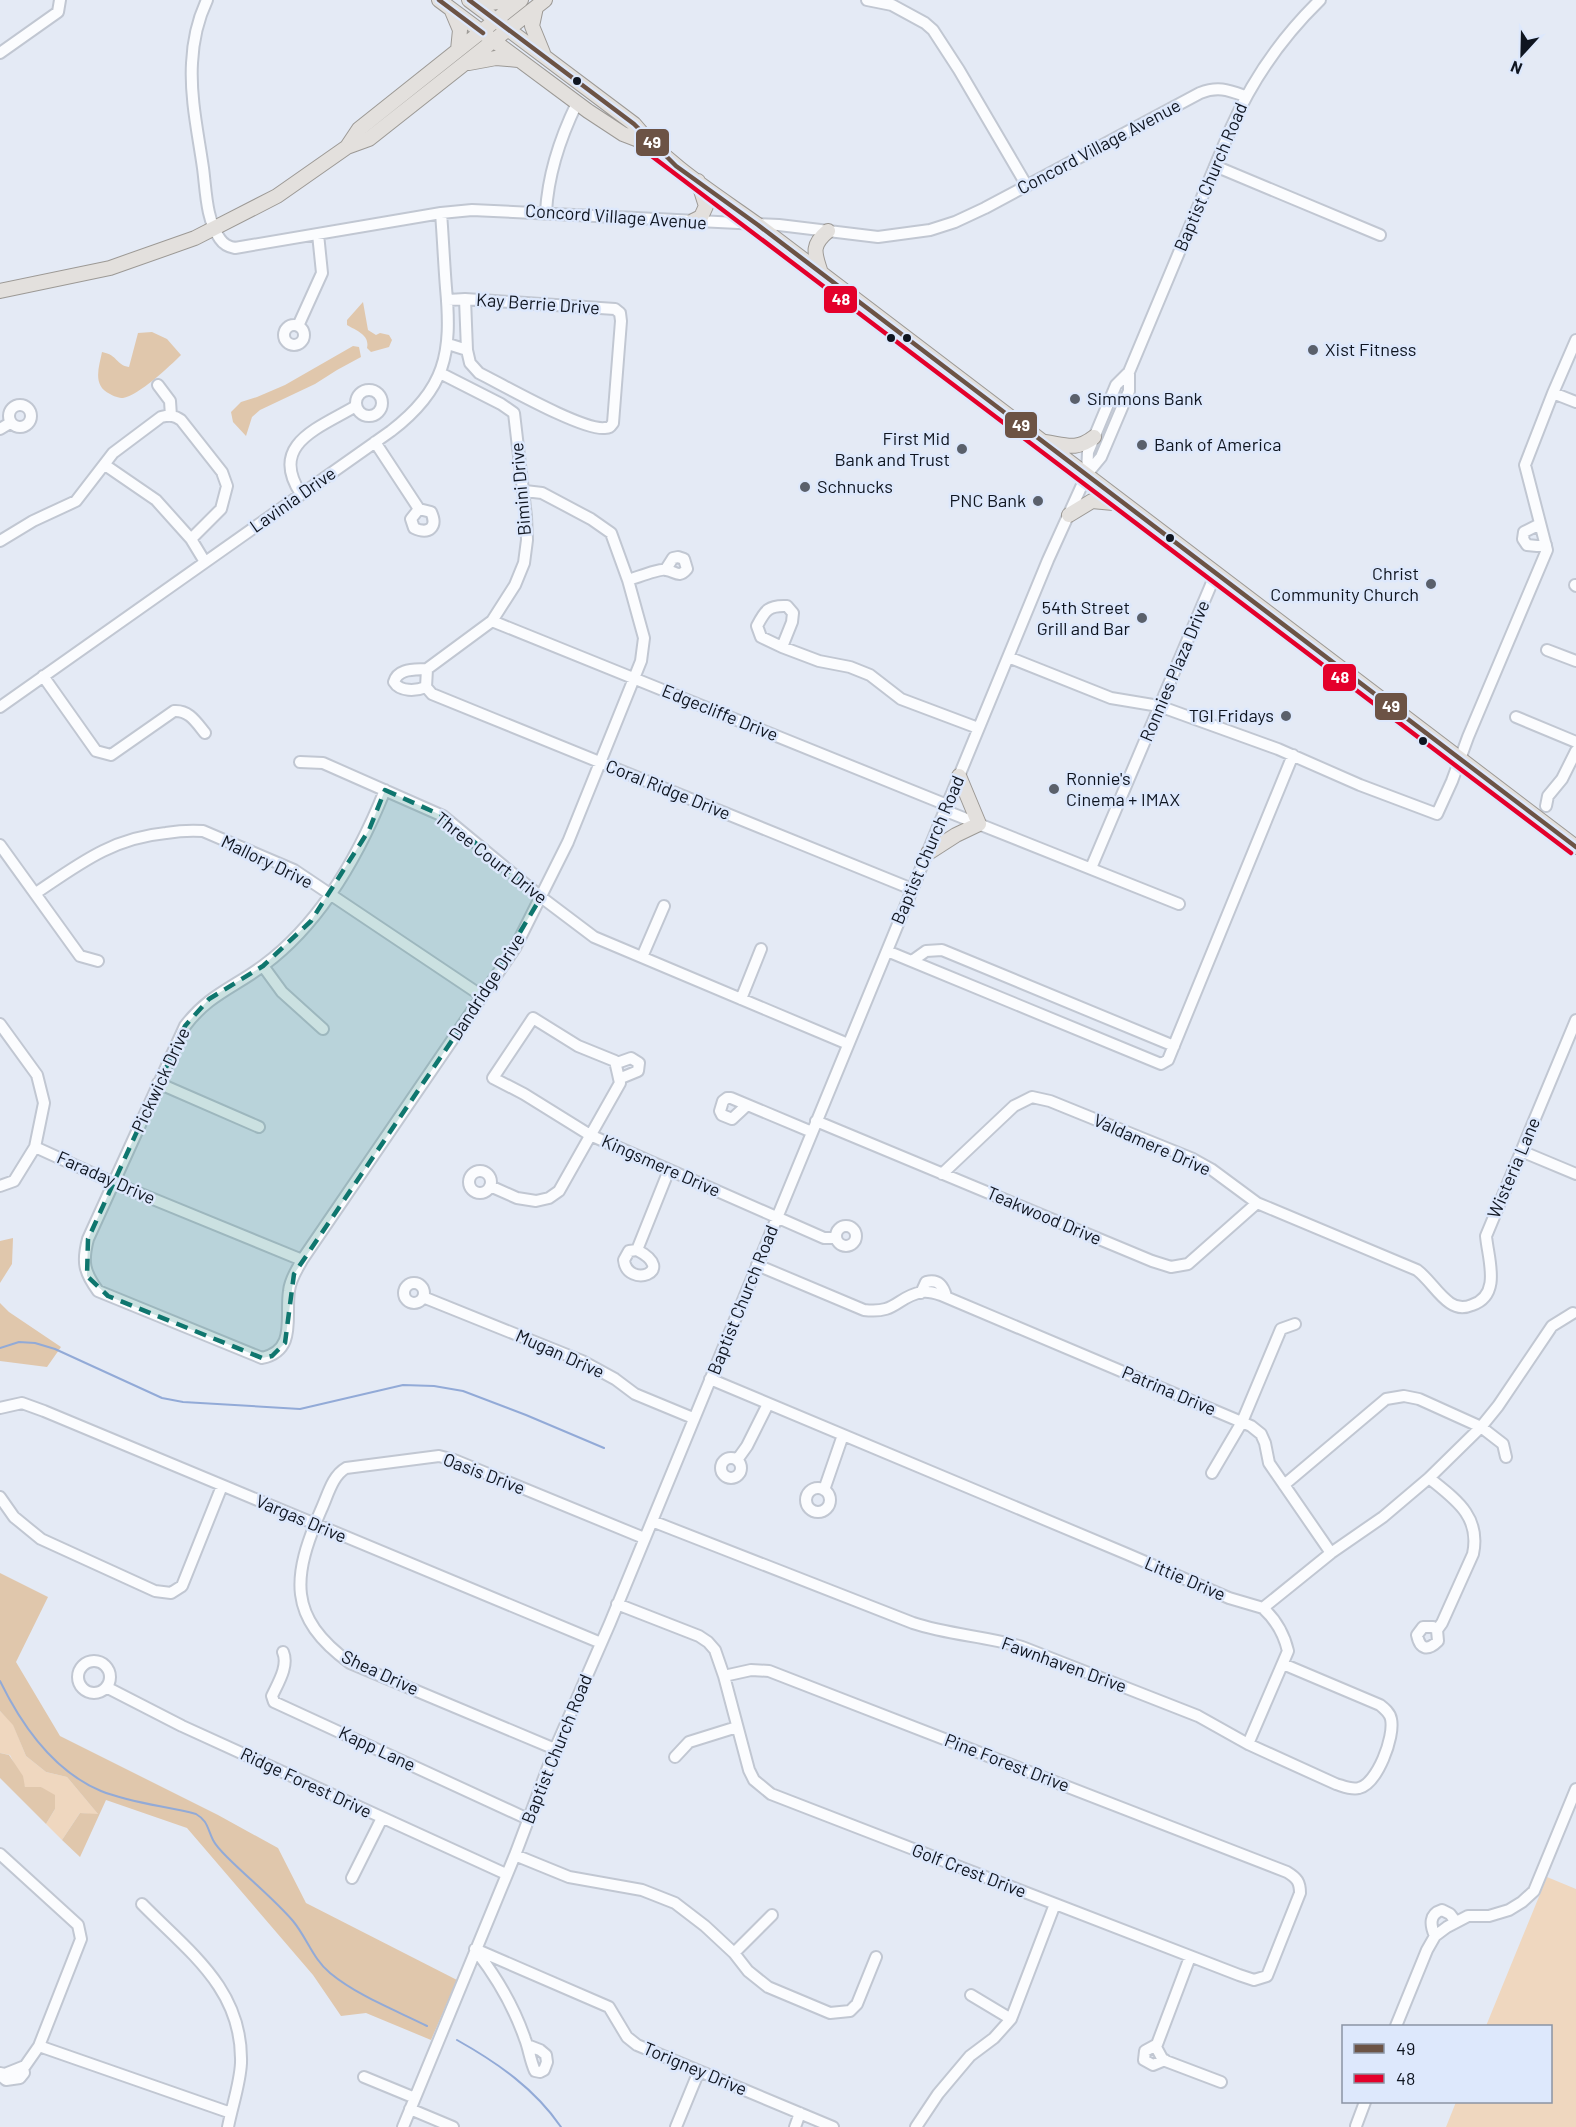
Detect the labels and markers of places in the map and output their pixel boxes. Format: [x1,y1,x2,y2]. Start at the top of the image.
unlabelled marker [571,75,583,87]
unlabelled marker [885,332,897,344]
unlabelled marker [901,332,913,344]
place label: Xist Fitness [1325,338,1416,360]
marker: Xist Fitness [1306,343,1320,357]
place label: Simmons Bank [1087,387,1203,409]
marker: Simmons Bank [1068,392,1082,406]
place label: First Mid Bank and Trust [834,427,950,470]
place label: Bank of America [1154,433,1281,455]
marker: Bank of America [1135,438,1149,452]
marker: First Mid Bank and Trust [955,442,969,456]
place label: Schnucks [817,475,893,497]
marker: Schnucks [798,480,812,494]
place label: PNC Bank [950,489,1026,511]
marker: PNC Bank [1031,494,1045,508]
unlabelled marker [1164,532,1176,544]
place label: Christ Community Church [1270,562,1419,605]
marker: Christ Community Church [1424,577,1438,591]
place label: 54th Street Grill and Bar [1037,596,1130,639]
marker: 54th Street Grill and Bar [1135,611,1149,625]
place label: TGI Fridays [1189,704,1274,726]
marker: TGI Fridays [1279,709,1293,723]
unlabelled marker [1417,735,1429,747]
place label: Ronnie's Cinema + IMAX [1066,767,1180,810]
marker: Ronnie's Cinema + IMAX [1047,782,1061,796]

